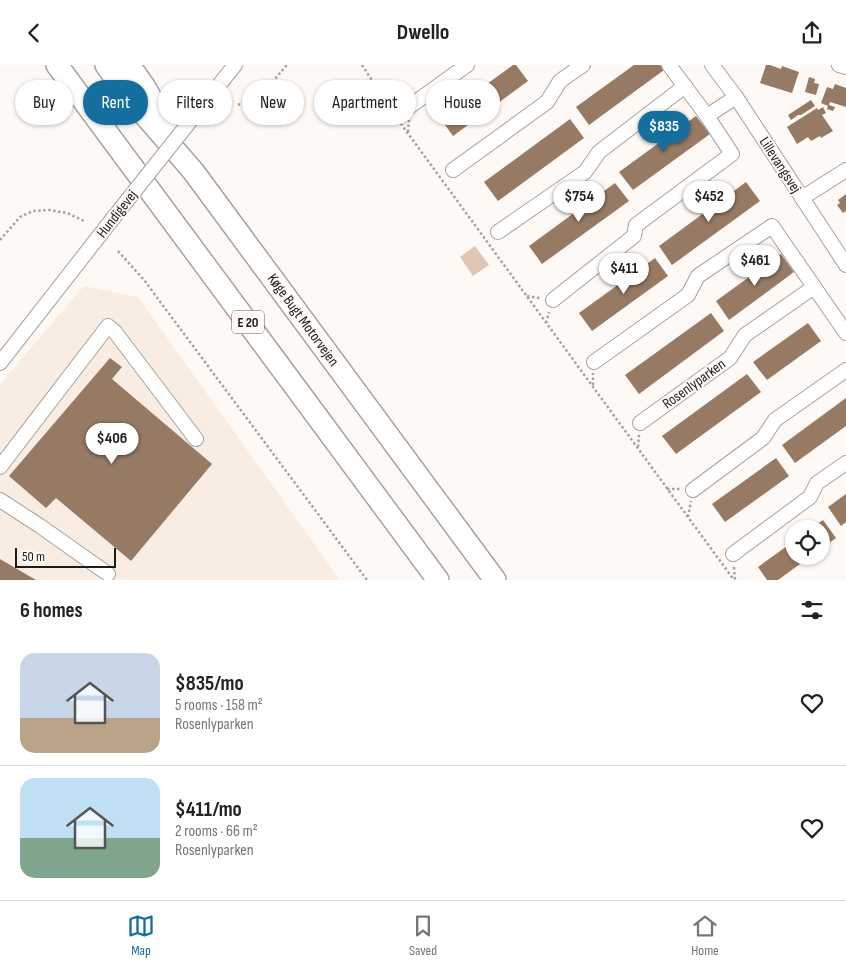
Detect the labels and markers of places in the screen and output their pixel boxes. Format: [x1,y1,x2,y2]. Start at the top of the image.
pin: $835 [634,111,694,153]
pin: $754 [549,181,609,223]
pin: $452 [679,181,739,223]
pin: $461 [725,245,785,287]
pin: $411 [594,253,654,295]
pin: $406 [82,423,142,465]

